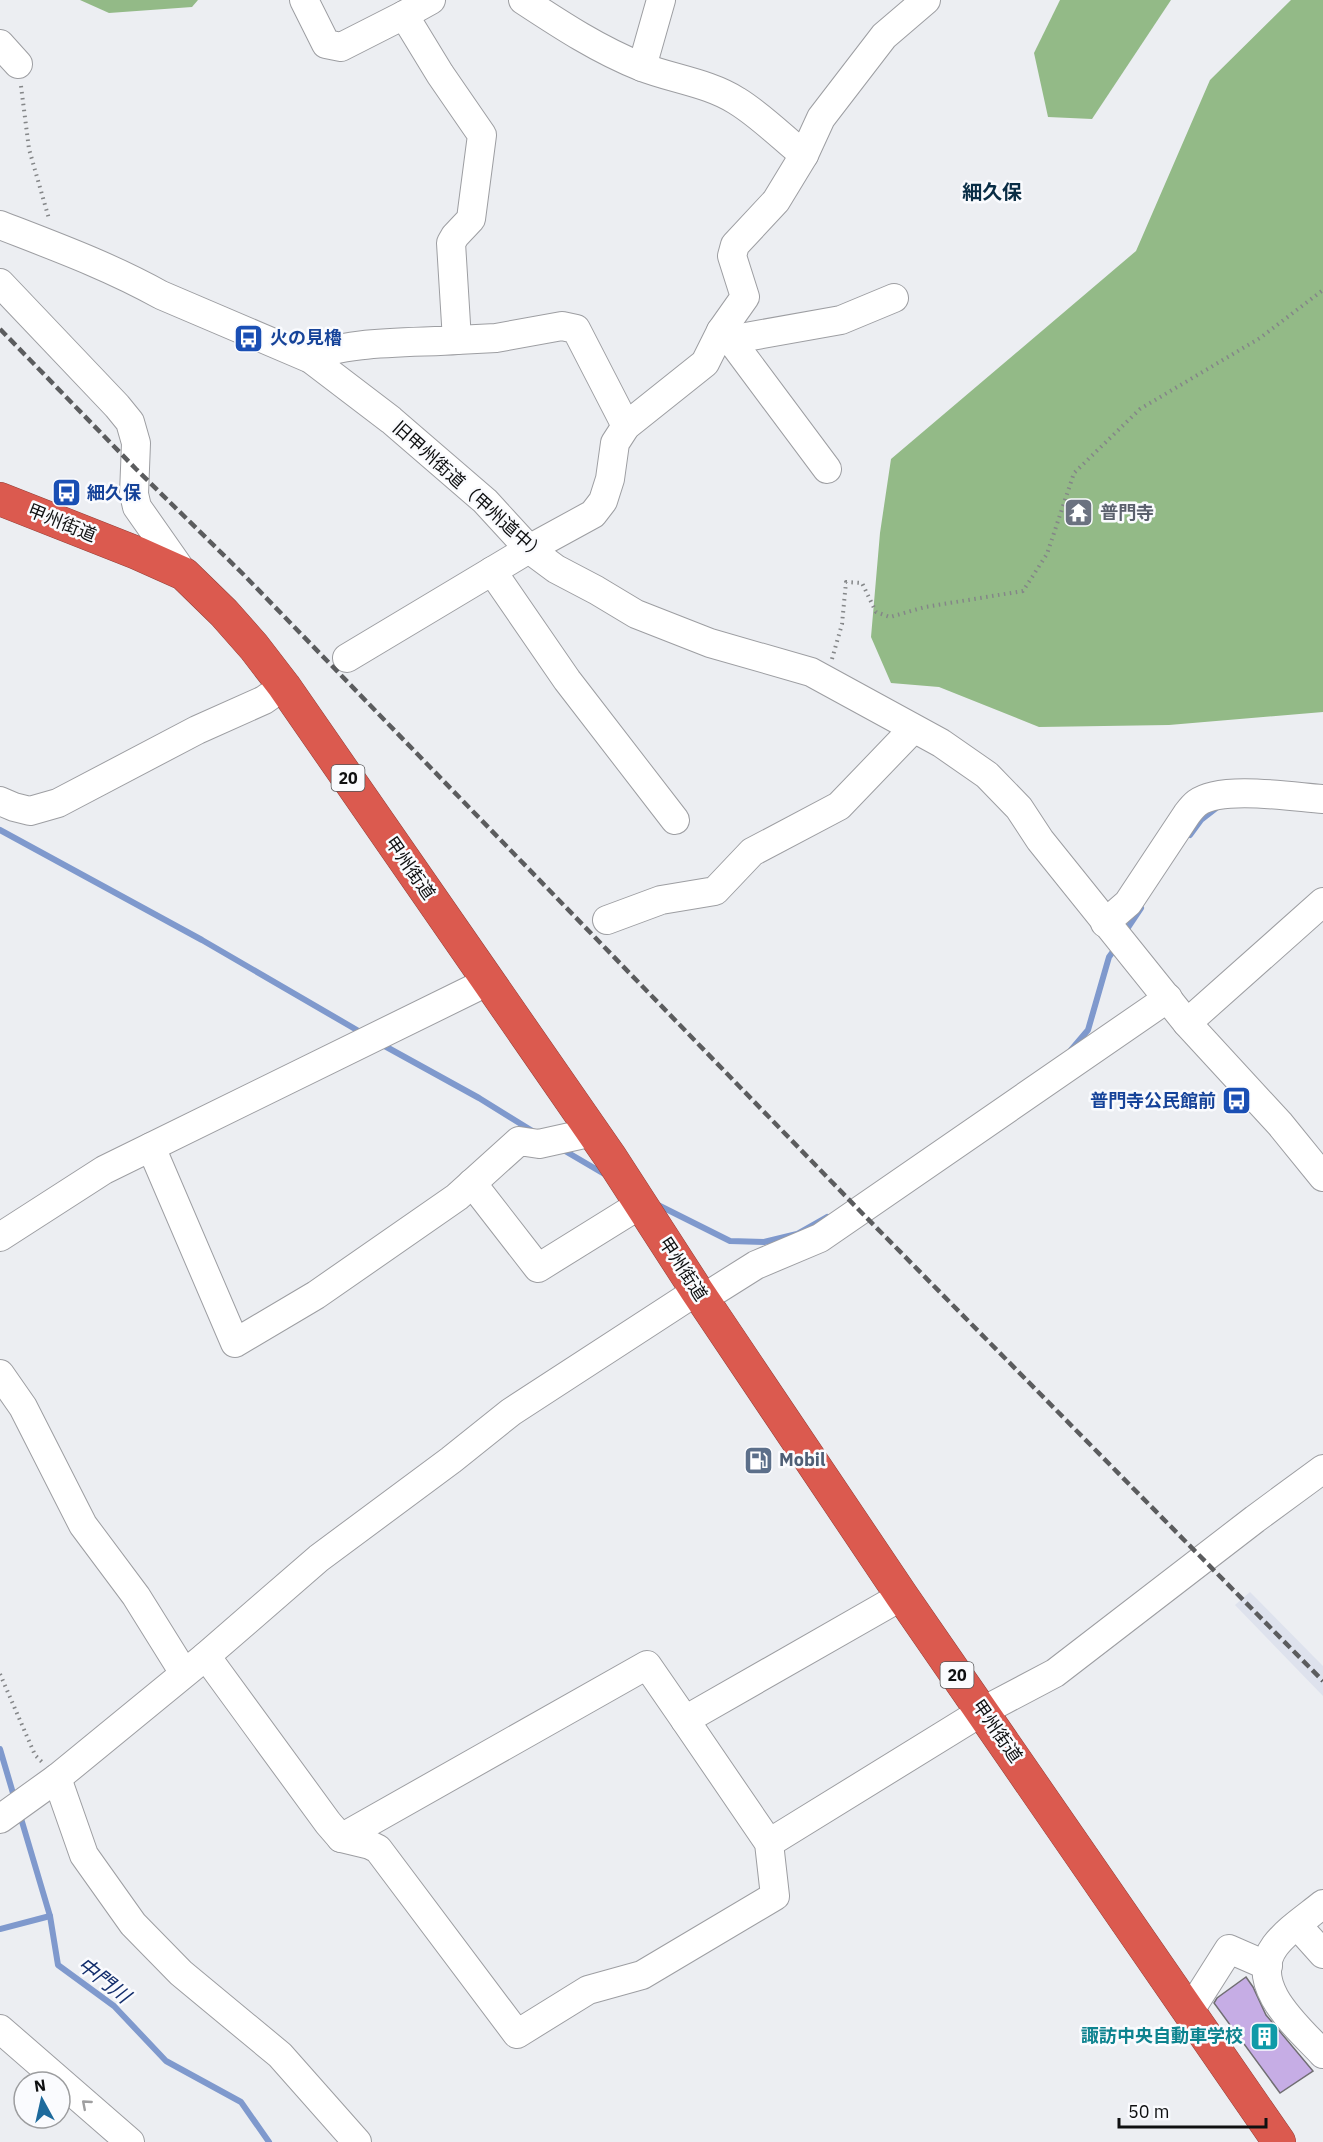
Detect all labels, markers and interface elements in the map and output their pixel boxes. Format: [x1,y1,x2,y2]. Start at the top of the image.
district label: 細久保 [962,178,1022,205]
bus stop icon: 火の見櫓 [233,322,265,354]
place label: 火の見櫓 [270,326,342,349]
street label: 旧甲州街道（甲州道中） [388,416,551,565]
bus stop icon: 細久保 [50,477,82,509]
place label: 細久保 [87,481,142,504]
temple icon: 普門寺 [1063,497,1095,529]
street label: 甲州街道 [25,498,100,547]
place label: 普門寺 [1100,501,1154,524]
road number: 20 [332,765,364,791]
street label: 甲州街道 [380,832,440,904]
bus stop icon: 普門寺公民館前 [1221,1085,1253,1117]
place label: 普門寺公民館前 [1090,1089,1216,1112]
street label: 甲州街道 [654,1232,713,1305]
fuel station icon: Mobil [742,1444,774,1476]
place label: Mobil [779,1448,826,1471]
road number: 20 [940,1662,974,1688]
street label: 甲州街道 [967,1695,1027,1767]
water label: 中門川 [72,1950,138,2010]
building icon: 諏訪中央自動車学校 [1248,2020,1280,2052]
place label: 諏訪中央自動車学校 [1081,2024,1243,2047]
north arrow [12,2070,72,2130]
text: N [33,2074,47,2096]
scale bar [1119,2091,1266,2129]
one-way arrow [82,2100,93,2111]
text: 50 m [1128,2100,1170,2123]

